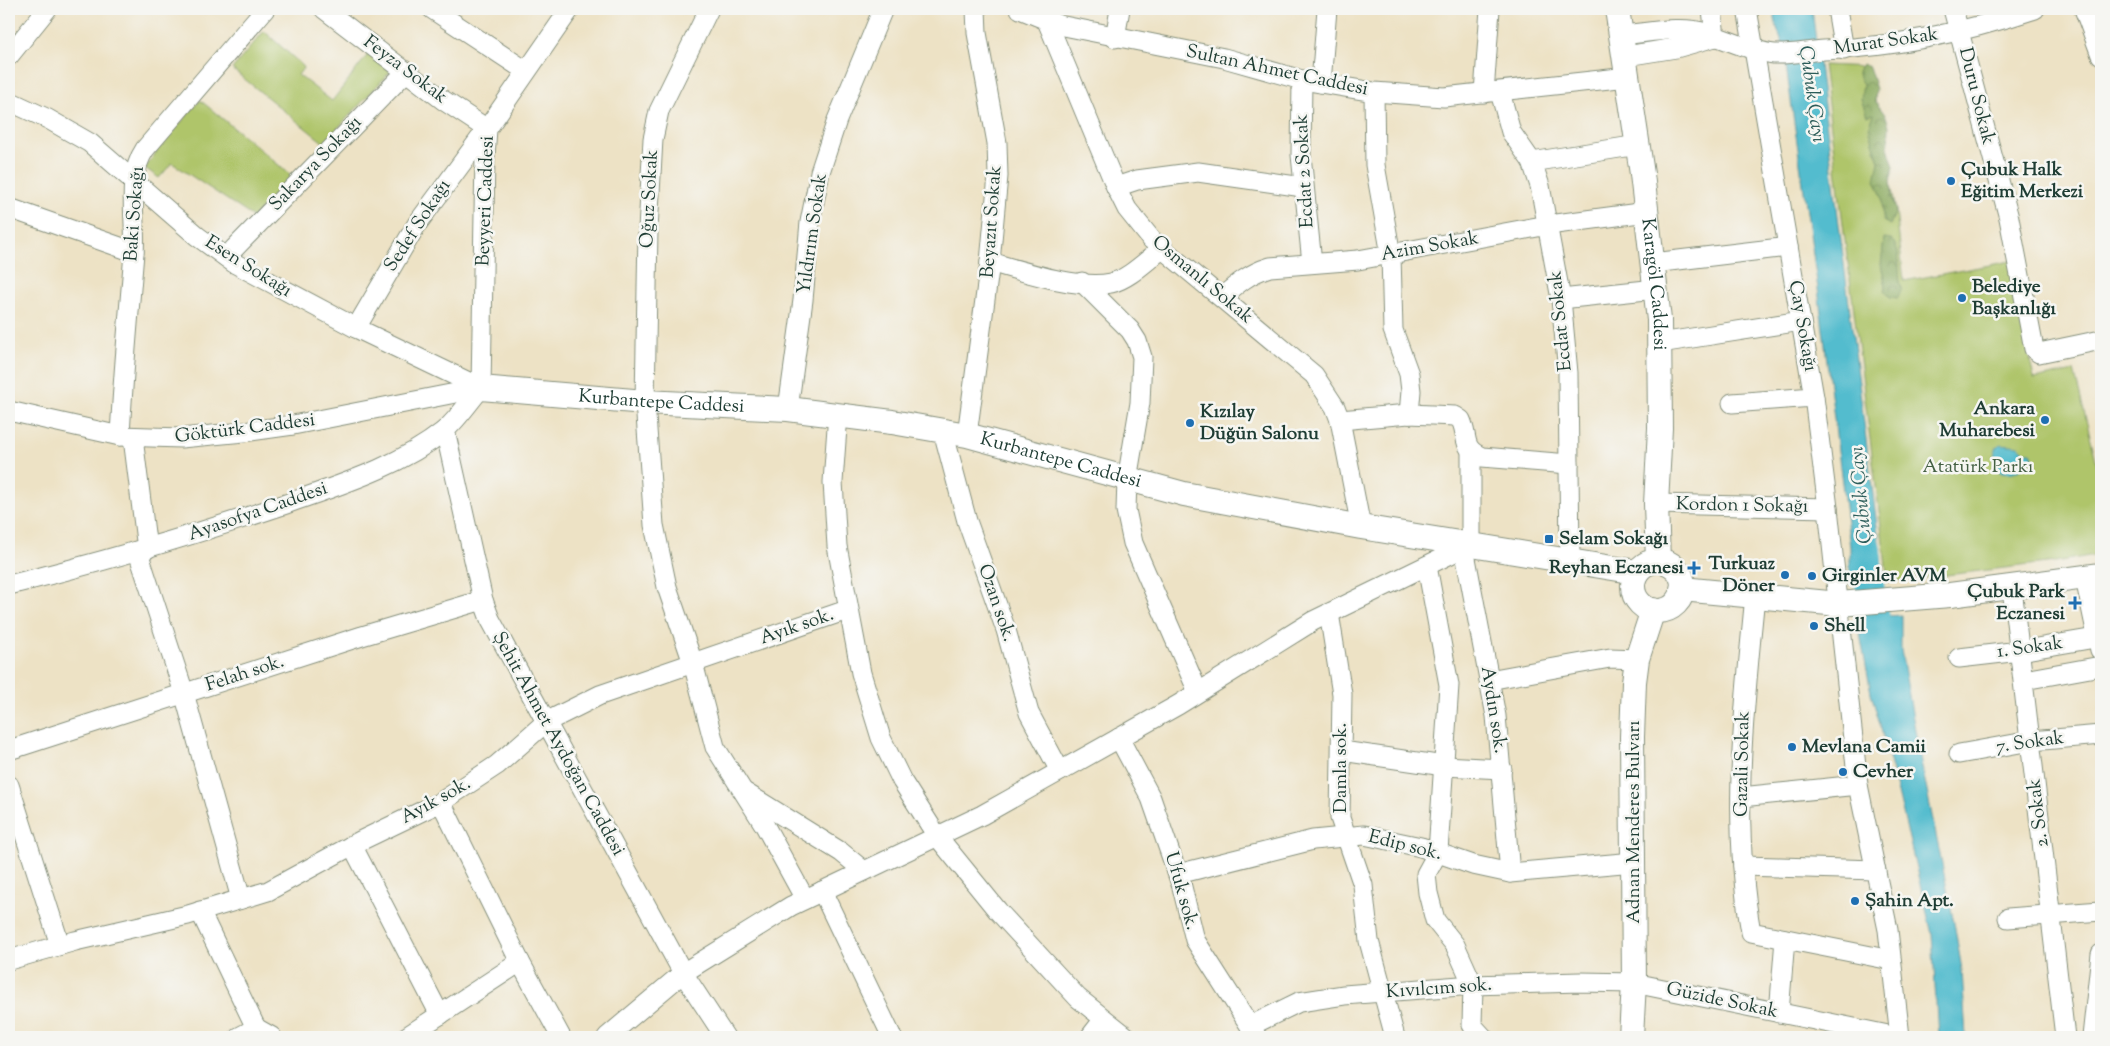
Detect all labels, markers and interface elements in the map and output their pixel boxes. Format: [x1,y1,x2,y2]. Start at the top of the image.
street label: Murat Sokak [1832,21,1941,63]
street label: Feyza Sokak [357,29,453,111]
street label: Sultan Ahmet Caddesi [1183,38,1371,104]
water label: Çubuk Çayı [1790,44,1832,144]
street label: Duru Sokak [1951,45,2001,148]
street label: Sakarya Sokağı [263,110,369,218]
street label: Ecdat 2 Sokak [1289,113,1321,229]
street label: Beyyeri Caddesi [470,135,502,267]
street label: Oğuz Sokak [634,148,666,249]
place label: Çubuk Halk Eğitim Merkezi [1961,157,2084,206]
street label: Beyazıt Sokak [975,164,1009,279]
street label: Baki Sokağı [118,165,152,263]
street label: Yıldırım Sokak [791,171,835,296]
street label: Sedef Sokağı [378,174,458,278]
marker: Çubuk Halk Eğitim Merkezi [1945,175,1957,187]
street label: Karagöl Caddesi [1634,217,1673,351]
street label: Azim Sokak [1379,225,1482,269]
street label: Osmanlı Sokak [1145,229,1259,331]
street label: Esen Sokağı [199,230,297,304]
street label: Ecdat Sokak [1542,269,1580,373]
place label: Belediye Başkanlığı [1972,274,2056,323]
street label: Çay Sokağı [1781,278,1823,374]
marker: Belediye Başkanlığı [1956,292,1968,304]
street label: Kurbantepe Caddesi [577,383,745,420]
place label: Ankara Muharebesi [1939,396,2036,445]
place label: Kızılay Düğün Salonu [1200,399,1319,448]
street label: Göktürk Caddesi [173,407,317,451]
marker: Ankara Muharebesi [2039,414,2051,426]
marker: Kızılay Düğün Salonu [1184,417,1196,429]
street label: Kurbantepe Caddesi [977,426,1145,495]
water label: Çubuk Çayı [1843,445,1881,545]
park label: Atatürk Parkı [1923,454,2033,481]
street label: Ayasofya Caddesi [185,476,331,548]
street label: Kordon 1 Sokağı [1676,491,1808,521]
place label: Selam Sokağı [1559,526,1669,553]
marker: Selam Sokağı [1543,533,1555,545]
place label: Turkuaz Döner [1708,551,1776,600]
place label: Reyhan Eczanesi [1549,555,1685,582]
street label: Ozan sok. [970,561,1022,645]
marker: Reyhan Eczanesi [1688,562,1700,574]
place label: Girginler AVM [1822,563,1947,590]
marker: Turkuaz Döner [1779,569,1791,581]
marker: Girginler AVM [1806,570,1818,582]
place label: Çubuk Park Eczanesi [1967,579,2066,628]
marker: Çubuk Park Eczanesi [2069,597,2081,609]
street label: Ayık sok. [756,602,838,652]
place label: Shell [1824,613,1866,640]
marker: Shell [1808,620,1820,632]
street label: Şehit Ahmet Aydoğan Caddesi [485,627,631,861]
street label: 1. Sokak [1995,630,2065,666]
street label: Felah sok. [202,649,288,699]
street label: Aydın sok. [1473,665,1513,755]
street label: Gazali Sokak [1729,710,1757,817]
street label: Adnan Menderes Bulvarı [1621,720,1648,924]
street label: Damla sok. [1328,723,1355,813]
street label: 7. Sokak [1994,725,2066,761]
place label: Mevlana Camii [1802,734,1927,761]
marker: Mevlana Camii [1786,741,1798,753]
place label: Cevher [1853,759,1914,786]
marker: Cevher [1837,766,1849,778]
street label: Ayık sok. [396,771,476,831]
street label: 2. Sokak [2021,777,2057,849]
street label: Edip sok. [1365,824,1445,868]
street label: Ufuk sok. [1157,849,1205,933]
place label: Şahin Apt. [1865,888,1954,915]
marker: Şahin Apt. [1849,895,1861,907]
street label: Kıvılcım sok. [1385,972,1493,1006]
street label: Güzide Sokak [1664,976,1781,1026]

